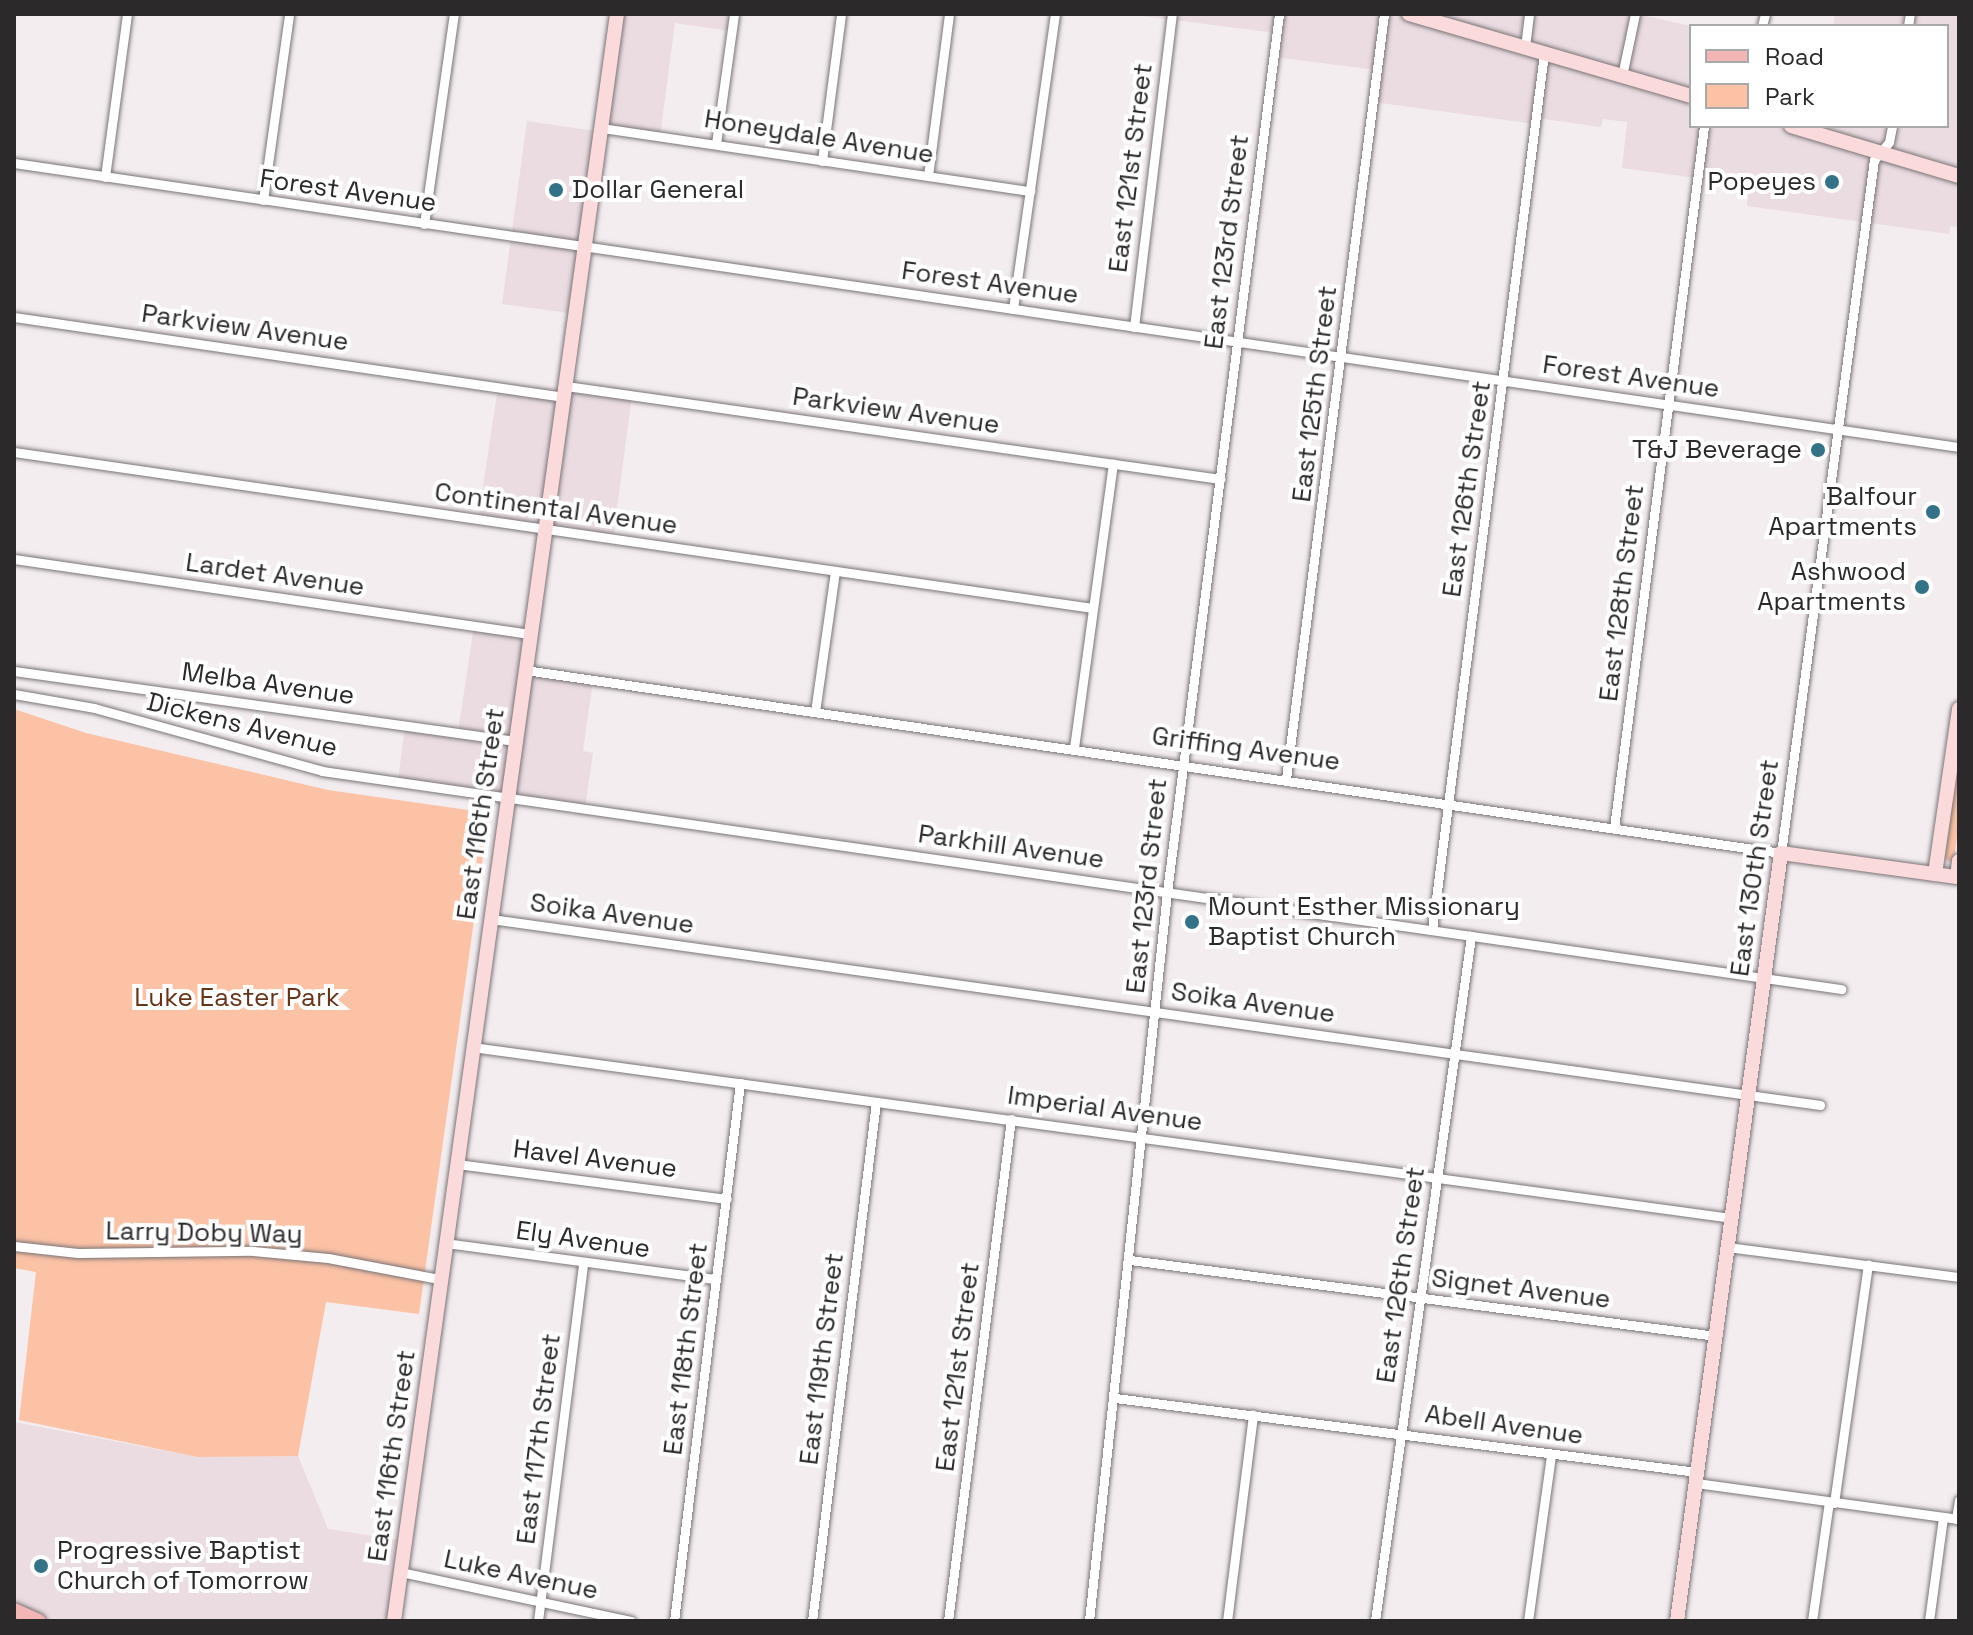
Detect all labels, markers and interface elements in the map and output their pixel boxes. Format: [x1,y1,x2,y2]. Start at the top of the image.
legend [1689,24,1949,128]
text: Road [1765,41,1824,72]
street label: East 121st Street [1103,62,1159,274]
text: Park [1765,81,1815,112]
street label: Honeydale Avenue [702,103,936,171]
street label: East 123rd Street [1198,133,1256,351]
street label: Forest Avenue [257,163,439,219]
place label: Popeyes [1708,166,1816,198]
marker: Popeyes [1823,173,1841,191]
place label: Dollar General [572,174,744,206]
marker: Dollar General [547,181,565,199]
street label: Forest Avenue [899,255,1081,311]
street label: East 125th Street [1286,284,1344,504]
street label: Parkview Avenue [139,298,351,358]
street label: Forest Avenue [1540,349,1722,405]
street label: East 126th Street [1436,379,1498,599]
street label: Parkview Avenue [790,381,1002,441]
place label: T&J Beverage [1632,434,1802,466]
marker: T&J Beverage [1809,441,1827,459]
street label: Continental Avenue [432,476,680,542]
place label: Balfour Apartments [1768,481,1917,542]
street label: East 128th Street [1593,483,1651,703]
marker: Balfour Apartments [1924,503,1942,521]
street label: Lardet Avenue [183,547,367,603]
place label: Ashwood Apartments [1757,556,1906,618]
marker: Ashwood Apartments [1913,578,1931,596]
street label: Melba Avenue [179,656,357,712]
street label: Dickens Avenue [143,686,341,764]
street label: East 116th Street [451,706,511,922]
street label: Griffing Avenue [1150,720,1342,778]
street label: East 130th Street [1724,757,1786,979]
street label: East 123rd Street [1120,777,1174,995]
street label: Parkhill Avenue [916,818,1106,876]
street label: Soika Avenue [528,887,696,941]
place label: Mount Esther Missionary Baptist Church [1208,891,1520,952]
marker: Mount Esther Missionary Baptist Church [1183,913,1201,931]
street label: Soika Avenue [1169,976,1337,1030]
park label: Luke Easter Park [134,982,340,1014]
street label: Imperial Avenue [1005,1080,1205,1138]
street label: Havel Avenue [511,1133,679,1185]
street label: East 126th Street [1370,1165,1432,1385]
street label: Ely Avenue [514,1215,652,1265]
street label: Larry Doby Way [105,1216,303,1250]
street label: East 118th Street [658,1241,714,1457]
street label: East 119th Street [794,1251,850,1467]
street label: East 121st Street [930,1261,986,1473]
street label: Signet Avenue [1430,1263,1612,1315]
street label: East 117th Street [511,1332,567,1546]
street label: East 116th Street [362,1348,422,1564]
street label: Abell Avenue [1423,1398,1585,1452]
place label: Progressive Baptist Church of Tomorrow [57,1535,310,1596]
street label: Luke Avenue [441,1543,601,1607]
marker: Progressive Baptist Church of Tomorrow [32,1557,50,1575]

